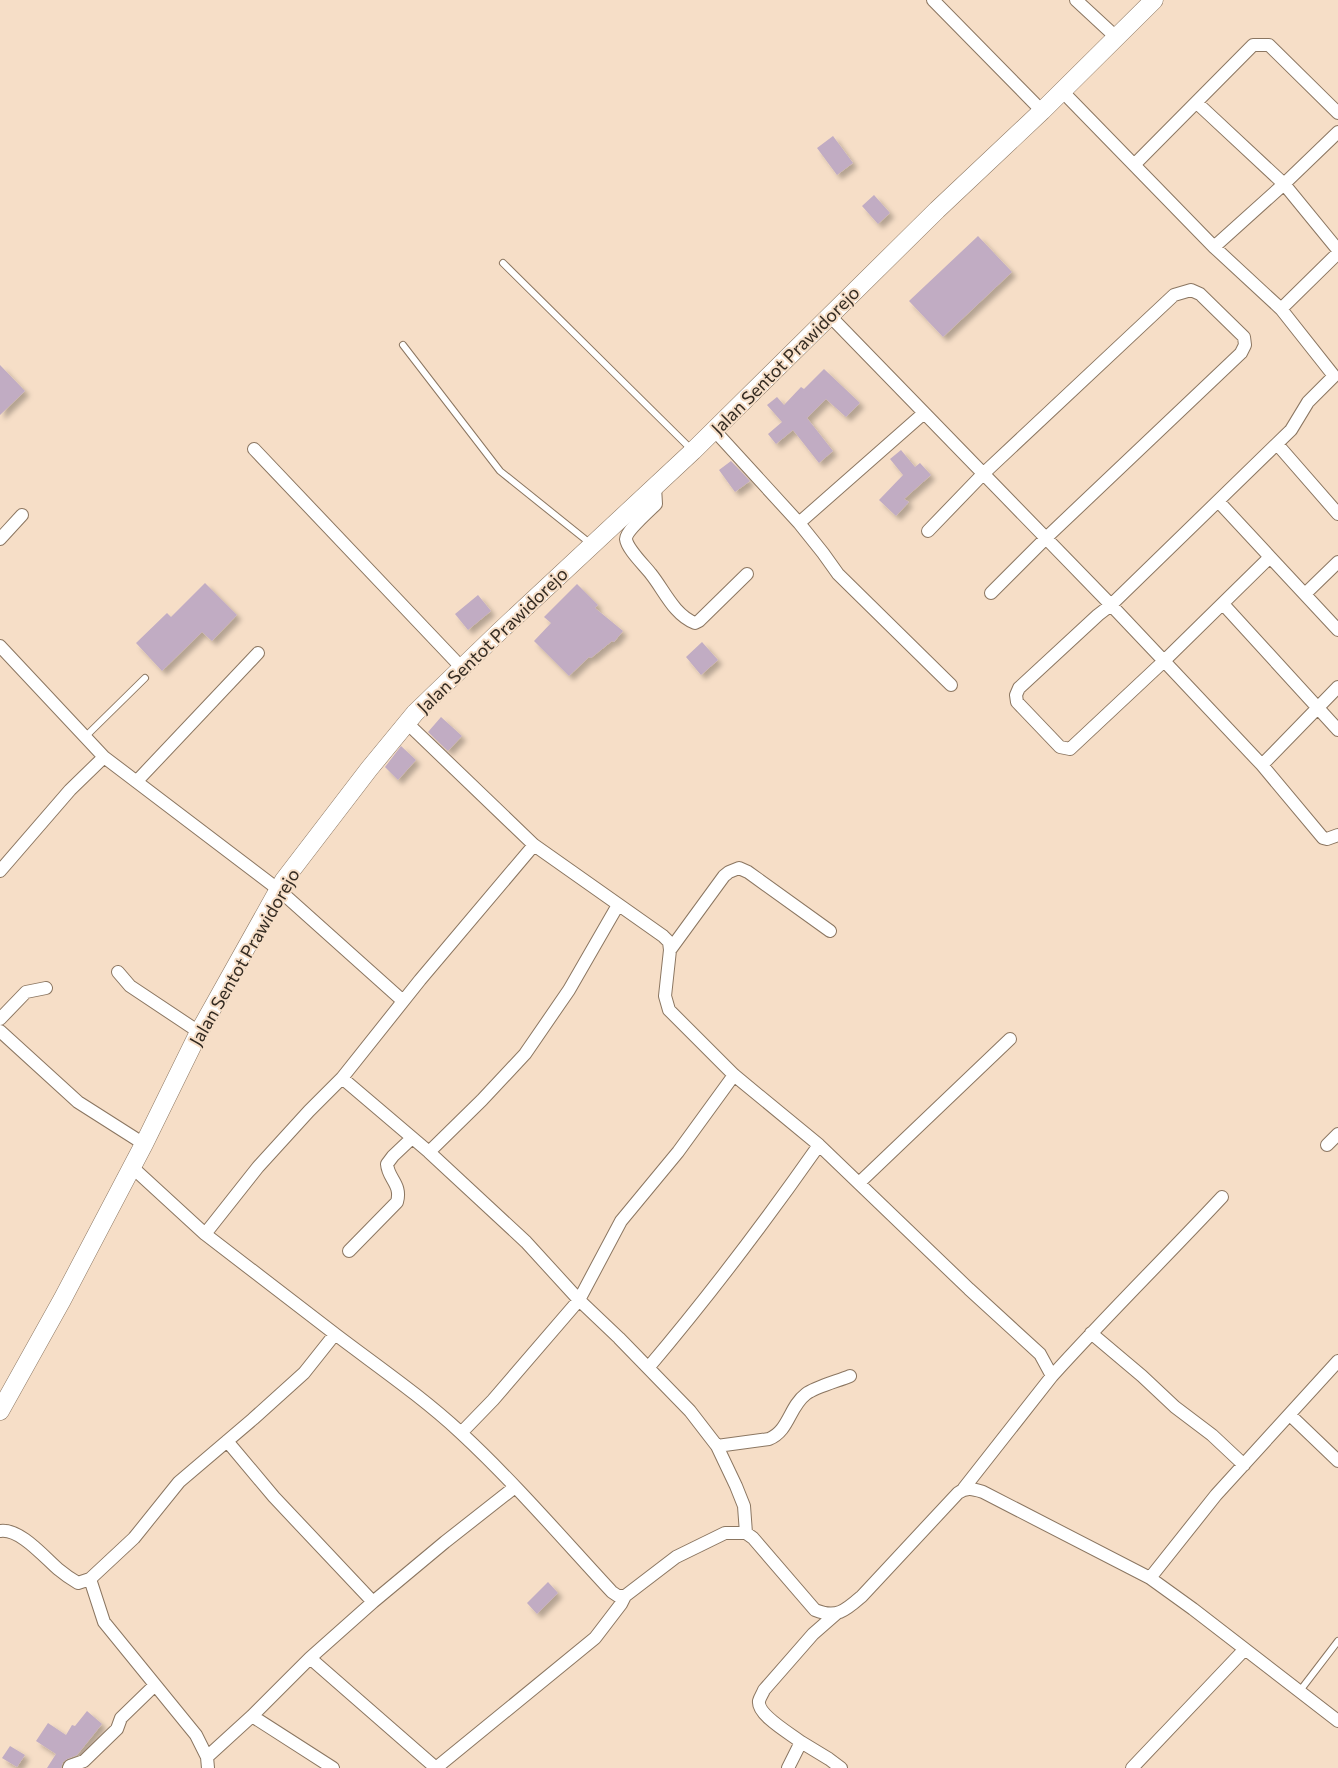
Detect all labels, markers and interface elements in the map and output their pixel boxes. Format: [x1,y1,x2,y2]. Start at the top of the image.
street label: Jalan Sentot Prawidorejo [706,281,864,439]
street label: Jalan Sentot Prawidorejo [412,562,572,718]
street label: Jalan Sentot Prawidorejo [184,865,304,1049]

